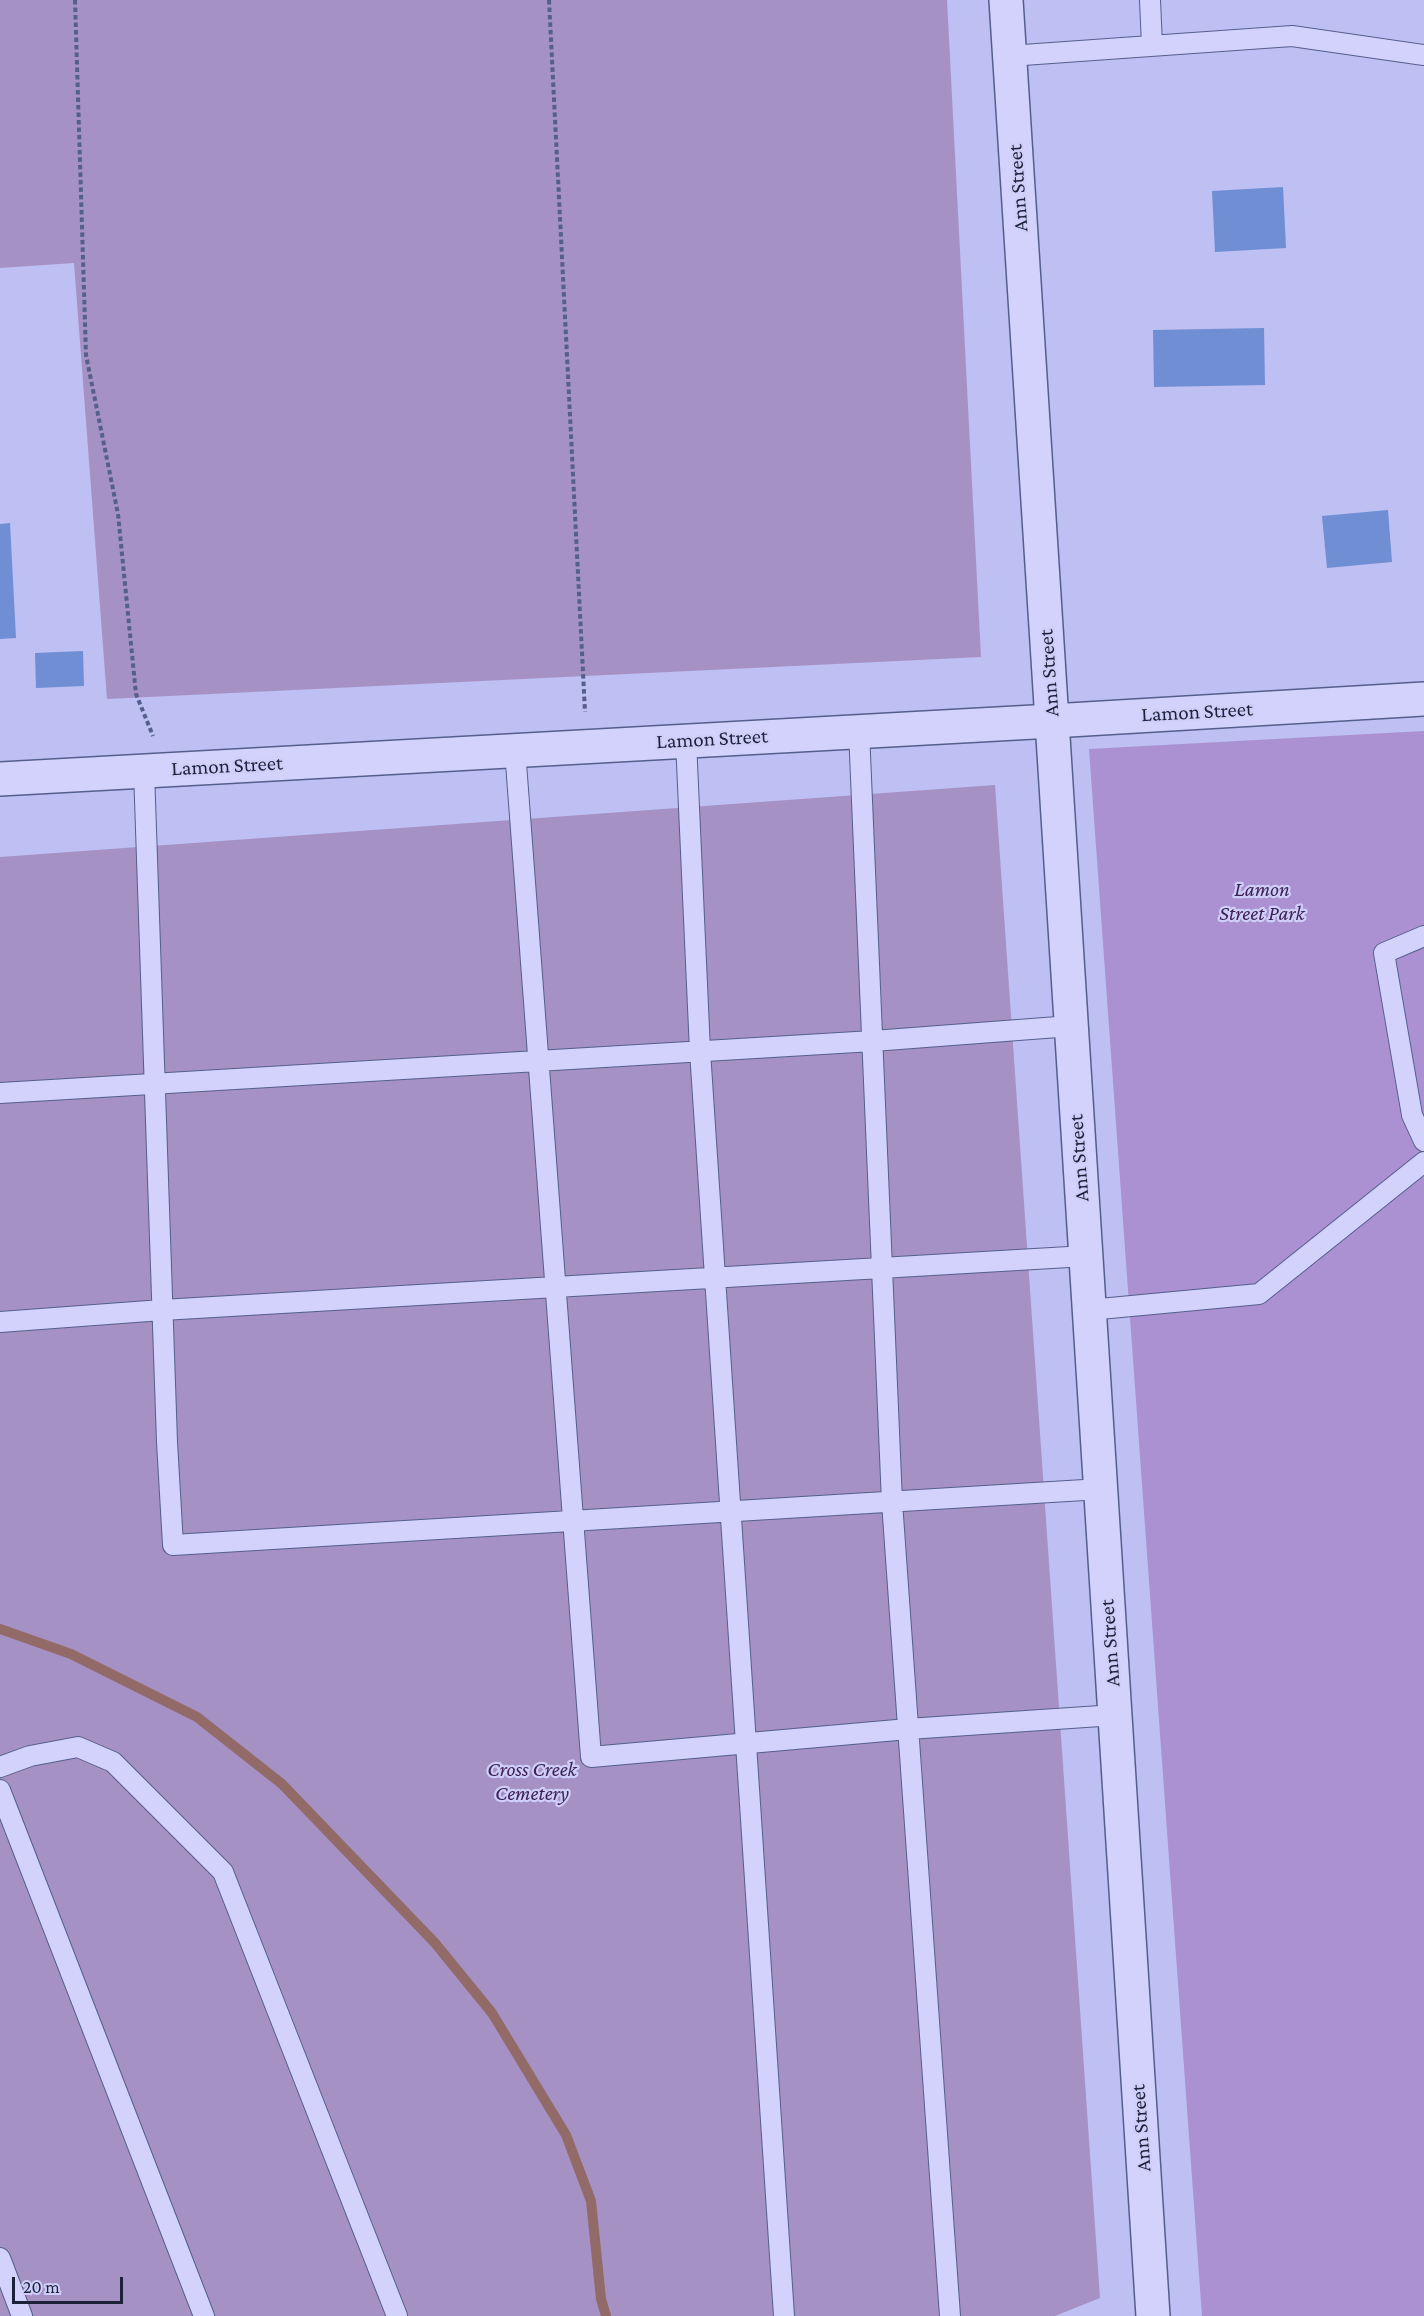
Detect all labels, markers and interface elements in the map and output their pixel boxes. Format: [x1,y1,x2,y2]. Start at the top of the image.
street label: Ann Street [1002,143,1034,233]
street label: Ann Street [1033,628,1065,718]
street label: Lamon Street [1140,696,1254,728]
street label: Lamon Street [655,723,769,755]
street label: Lamon Street [170,750,284,782]
park label: Lamon Street Park [1219,877,1305,927]
street label: Ann Street [1063,1113,1095,1203]
street label: Ann Street [1094,1598,1126,1688]
park label: Cross Creek Cemetery [487,1757,577,1807]
street label: Ann Street [1125,2083,1157,2173]
scale bar [15,2265,126,2303]
text: 20 m [23,2277,60,2297]

